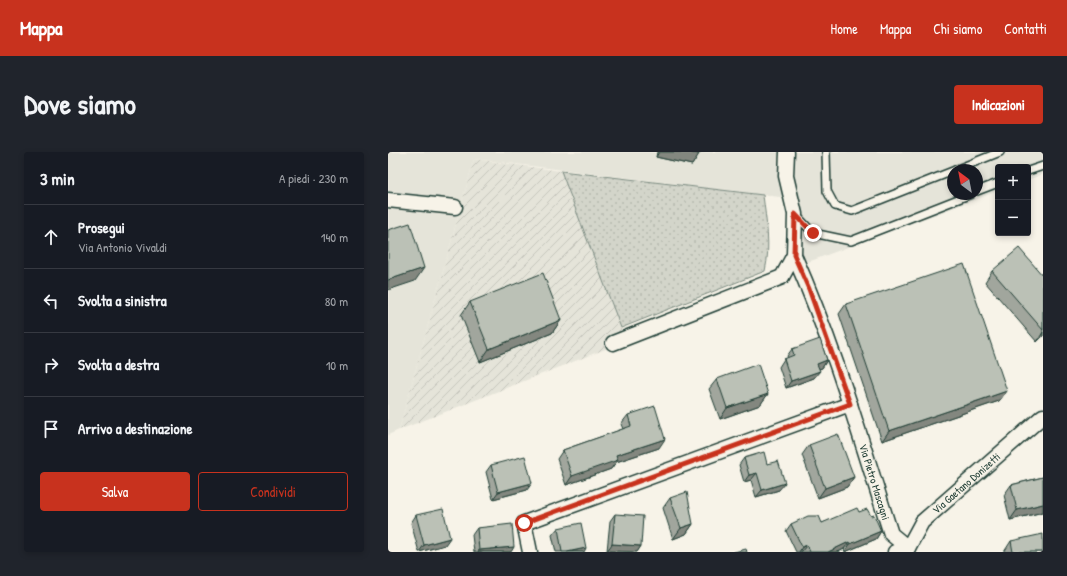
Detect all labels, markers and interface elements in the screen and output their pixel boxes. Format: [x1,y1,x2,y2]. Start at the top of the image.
text: Mappa [20,15,62,41]
text: Home [831,19,858,38]
text: Mappa [880,19,911,38]
text: Chi siamo [933,19,982,38]
text: Contatti [1004,19,1047,38]
text: Dove siamo [24,85,136,123]
button: Indicazioni [954,85,1043,124]
north arrow [947,164,983,200]
map controls [995,164,1031,236]
button: + [995,164,1031,200]
text: 3 min [40,167,75,190]
text: A piedi · 230 m [279,169,348,187]
button: − [995,200,1031,236]
text: Prosegui [78,217,125,238]
route end [804,224,822,242]
icon: ahead [40,226,62,248]
text: 140 m [321,228,348,246]
text: Via Antonio Vivaldi [78,238,167,256]
icon: left [40,290,62,312]
text: Svolta a sinistra [78,290,167,311]
text: 80 m [325,292,348,310]
icon: right [40,354,62,376]
text: Svolta a destra [78,354,159,375]
text: 10 m [326,356,348,374]
icon: arrive [40,418,62,440]
text: Arrivo a destinazione [78,418,192,439]
street label: Via Pietro Mascagni [856,442,893,522]
street label: Via Gaetano Donizetti [929,450,1003,517]
button: Salva [40,472,190,511]
button: Condividi [198,472,348,511]
route start [515,514,533,532]

